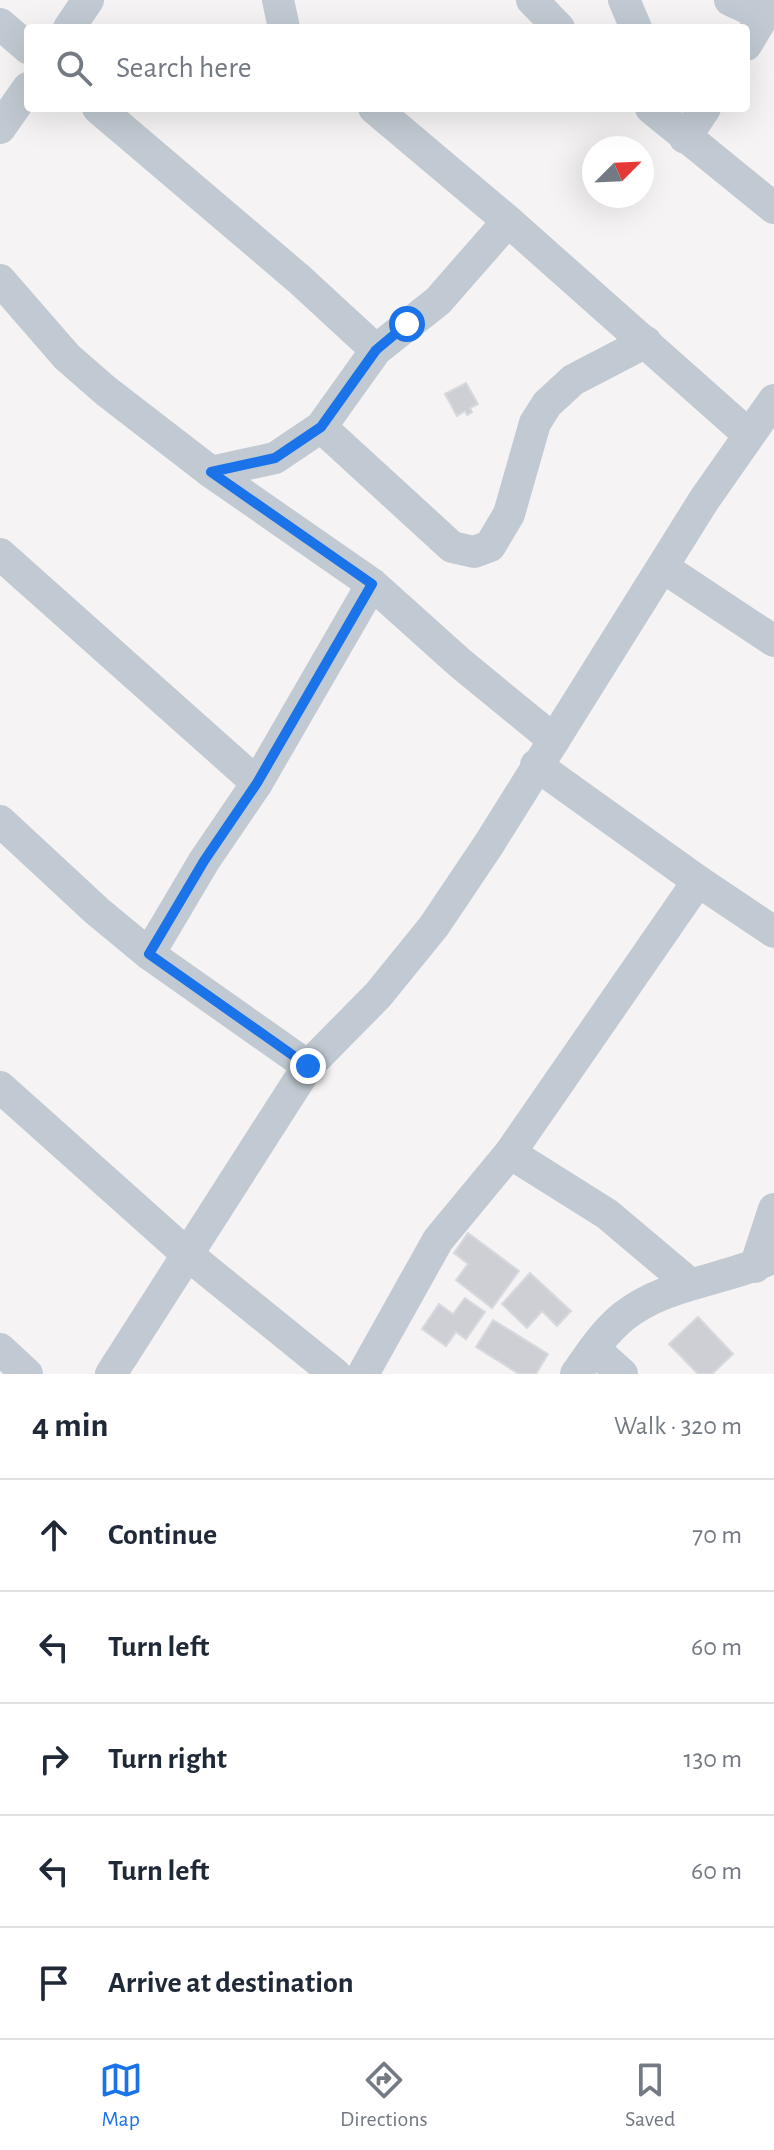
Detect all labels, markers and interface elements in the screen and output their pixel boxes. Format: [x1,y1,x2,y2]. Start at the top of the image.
search box [24,24,750,112]
icon: search [52,46,96,90]
text: Search here [116,53,252,83]
north arrow [582,136,654,208]
route start [389,306,425,342]
route end [290,1048,326,1084]
text: 4 min [32,1409,109,1443]
text: Walk · 320 m [614,1413,742,1439]
icon: ahead [32,1513,76,1557]
text: Continue [108,1520,217,1550]
text: 70 m [692,1522,742,1548]
icon: left [32,1625,76,1669]
text: Turn left [108,1632,209,1662]
text: 60 m [691,1634,742,1660]
icon: right [32,1737,76,1781]
text: Turn right [108,1744,227,1774]
text: 130 m [684,1746,742,1772]
icon: left [32,1849,76,1893]
text: Turn left [108,1856,209,1886]
text: 60 m [691,1858,742,1884]
icon: arrive [32,1961,76,2005]
text: Arrive at destination [108,1968,354,1998]
tab: Map [99,2058,143,2132]
tab: Directions [340,2058,428,2132]
tab: Saved [625,2058,675,2132]

